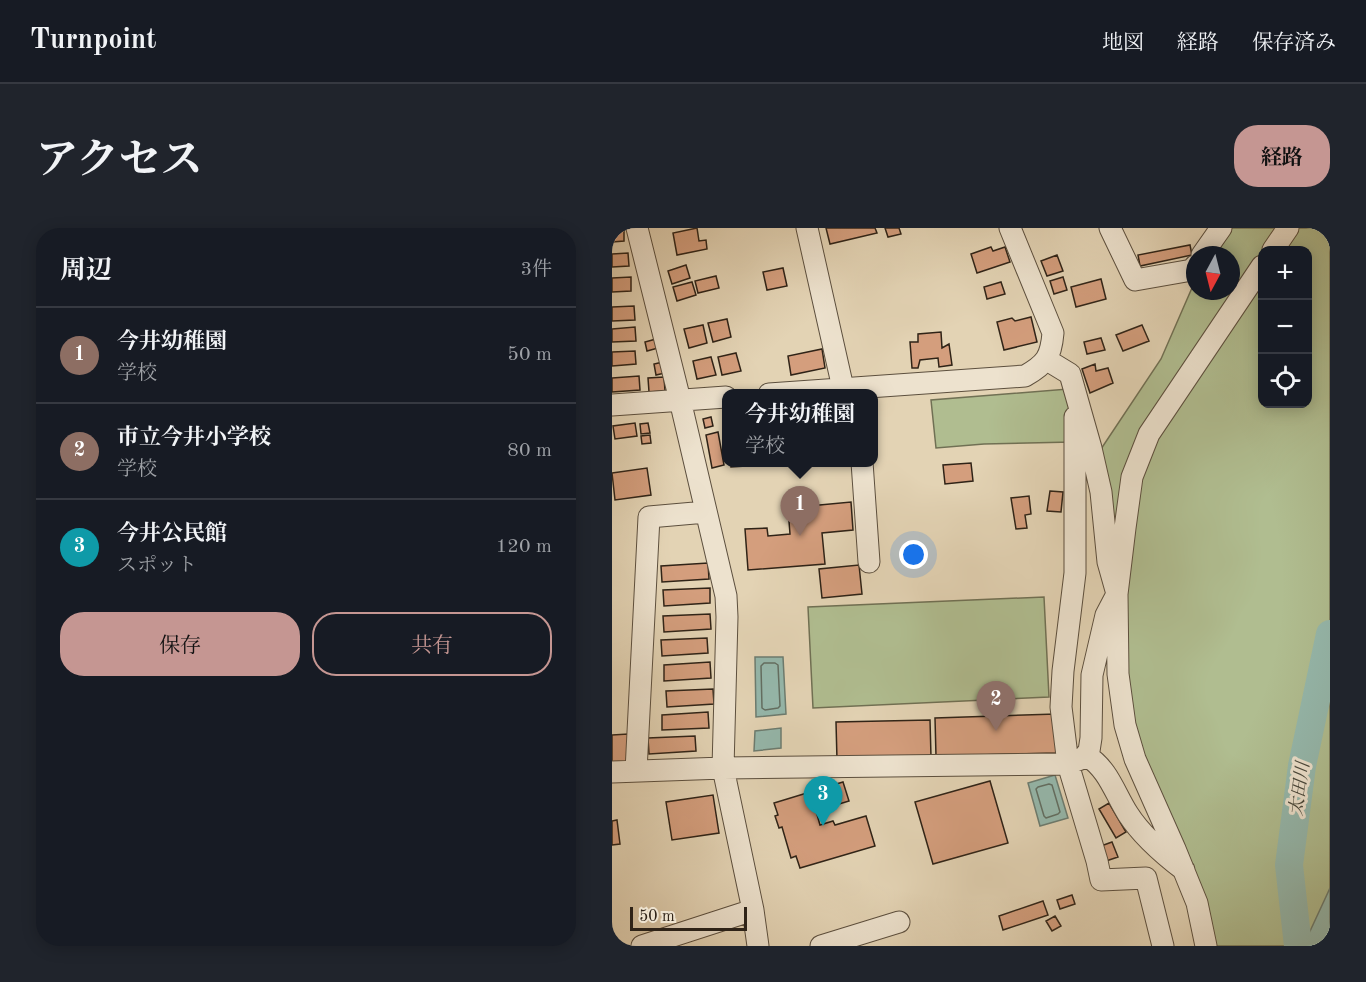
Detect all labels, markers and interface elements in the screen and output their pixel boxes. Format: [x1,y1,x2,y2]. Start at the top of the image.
text: Turnpoint [30,27,157,55]
text: 地図 [1102,33,1144,54]
text: 経路 [1177,33,1219,54]
text: 保存済み [1252,33,1336,54]
button: 経路 [1234,125,1330,187]
text: アクセス [36,141,203,183]
north arrow [1186,246,1240,300]
map controls [1258,246,1312,408]
button: + [1258,246,1312,300]
text: 周辺 [60,258,112,284]
text: 3件 [520,260,552,280]
button: − [1258,300,1312,354]
text: 今井幼稚園 [117,331,227,353]
text: 1 [74,345,85,365]
text: 50 m [507,345,552,365]
button: locate [1258,354,1312,408]
text: 学校 [117,364,157,384]
popup [722,389,878,467]
text: 今井幼稚園 [745,404,855,426]
text: 市立今井小学校 [117,427,271,449]
text: 学校 [745,437,785,457]
text: 2 [74,441,85,461]
text: 80 m [507,441,552,461]
text: 学校 [117,460,157,480]
pin: 1 [780,486,819,536]
text: 今井公民館 [117,523,227,545]
text: 3 [74,537,85,557]
text: 120 m [496,537,552,557]
your location [899,540,928,569]
text: スポット [117,556,197,576]
button: 保存 [60,612,300,676]
button: 共有 [312,612,552,676]
pin: 2 [976,682,1016,731]
water label: 太田川 [1285,759,1313,817]
pin: 3 [804,776,842,826]
scale bar [630,904,747,932]
text: 50 m [639,909,675,925]

